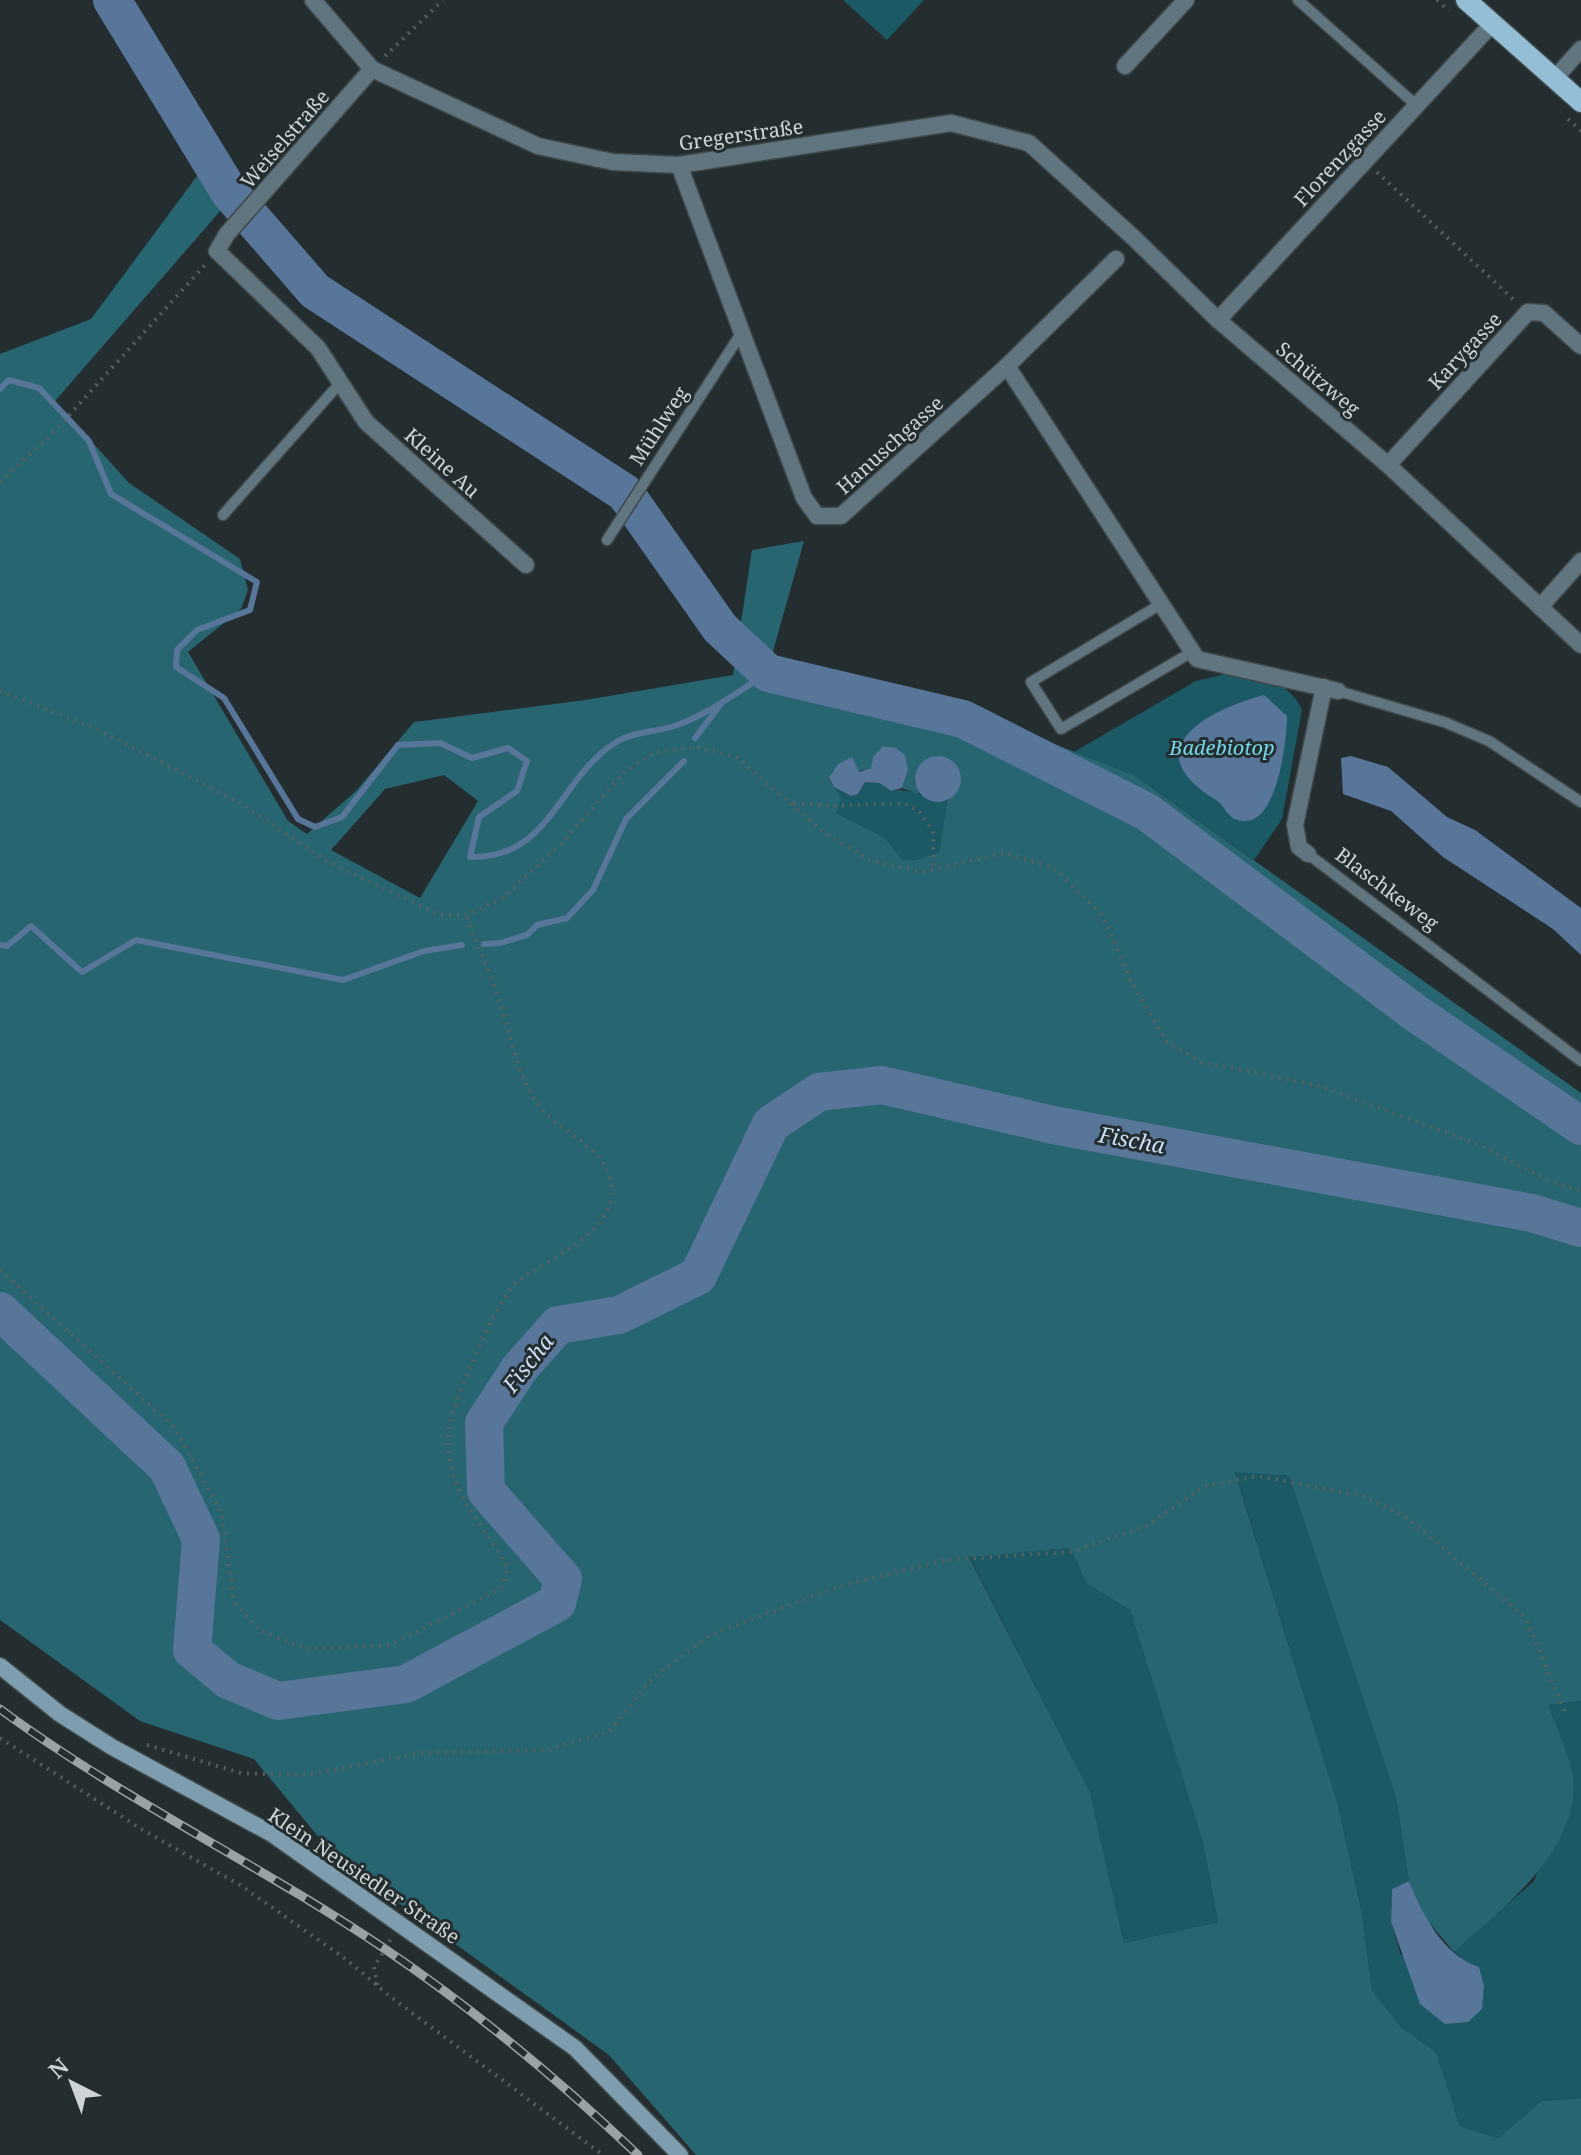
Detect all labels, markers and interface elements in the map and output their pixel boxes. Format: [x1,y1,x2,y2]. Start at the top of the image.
street label: Weiselstraße [234,83,335,194]
street label: Florenzgasse [1288,103,1392,212]
street label: Gregerstraße [677,112,805,157]
street label: Karygasse [1422,306,1507,395]
street label: Schützweg [1271,335,1366,422]
street label: Mühlweg [623,381,694,470]
street label: Hanuschgasse [830,389,949,500]
street label: Kleine Au [399,422,486,504]
park label: Badebiotop [1168,734,1275,761]
street label: Blaschkeweg [1330,841,1445,936]
water label: Fischa [1096,1118,1168,1160]
water label: Fischa [494,1327,560,1399]
street label: Klein Neusiedler Straße [263,1801,465,1950]
north arrow [32,2043,112,2123]
text: N [41,2050,74,2084]

